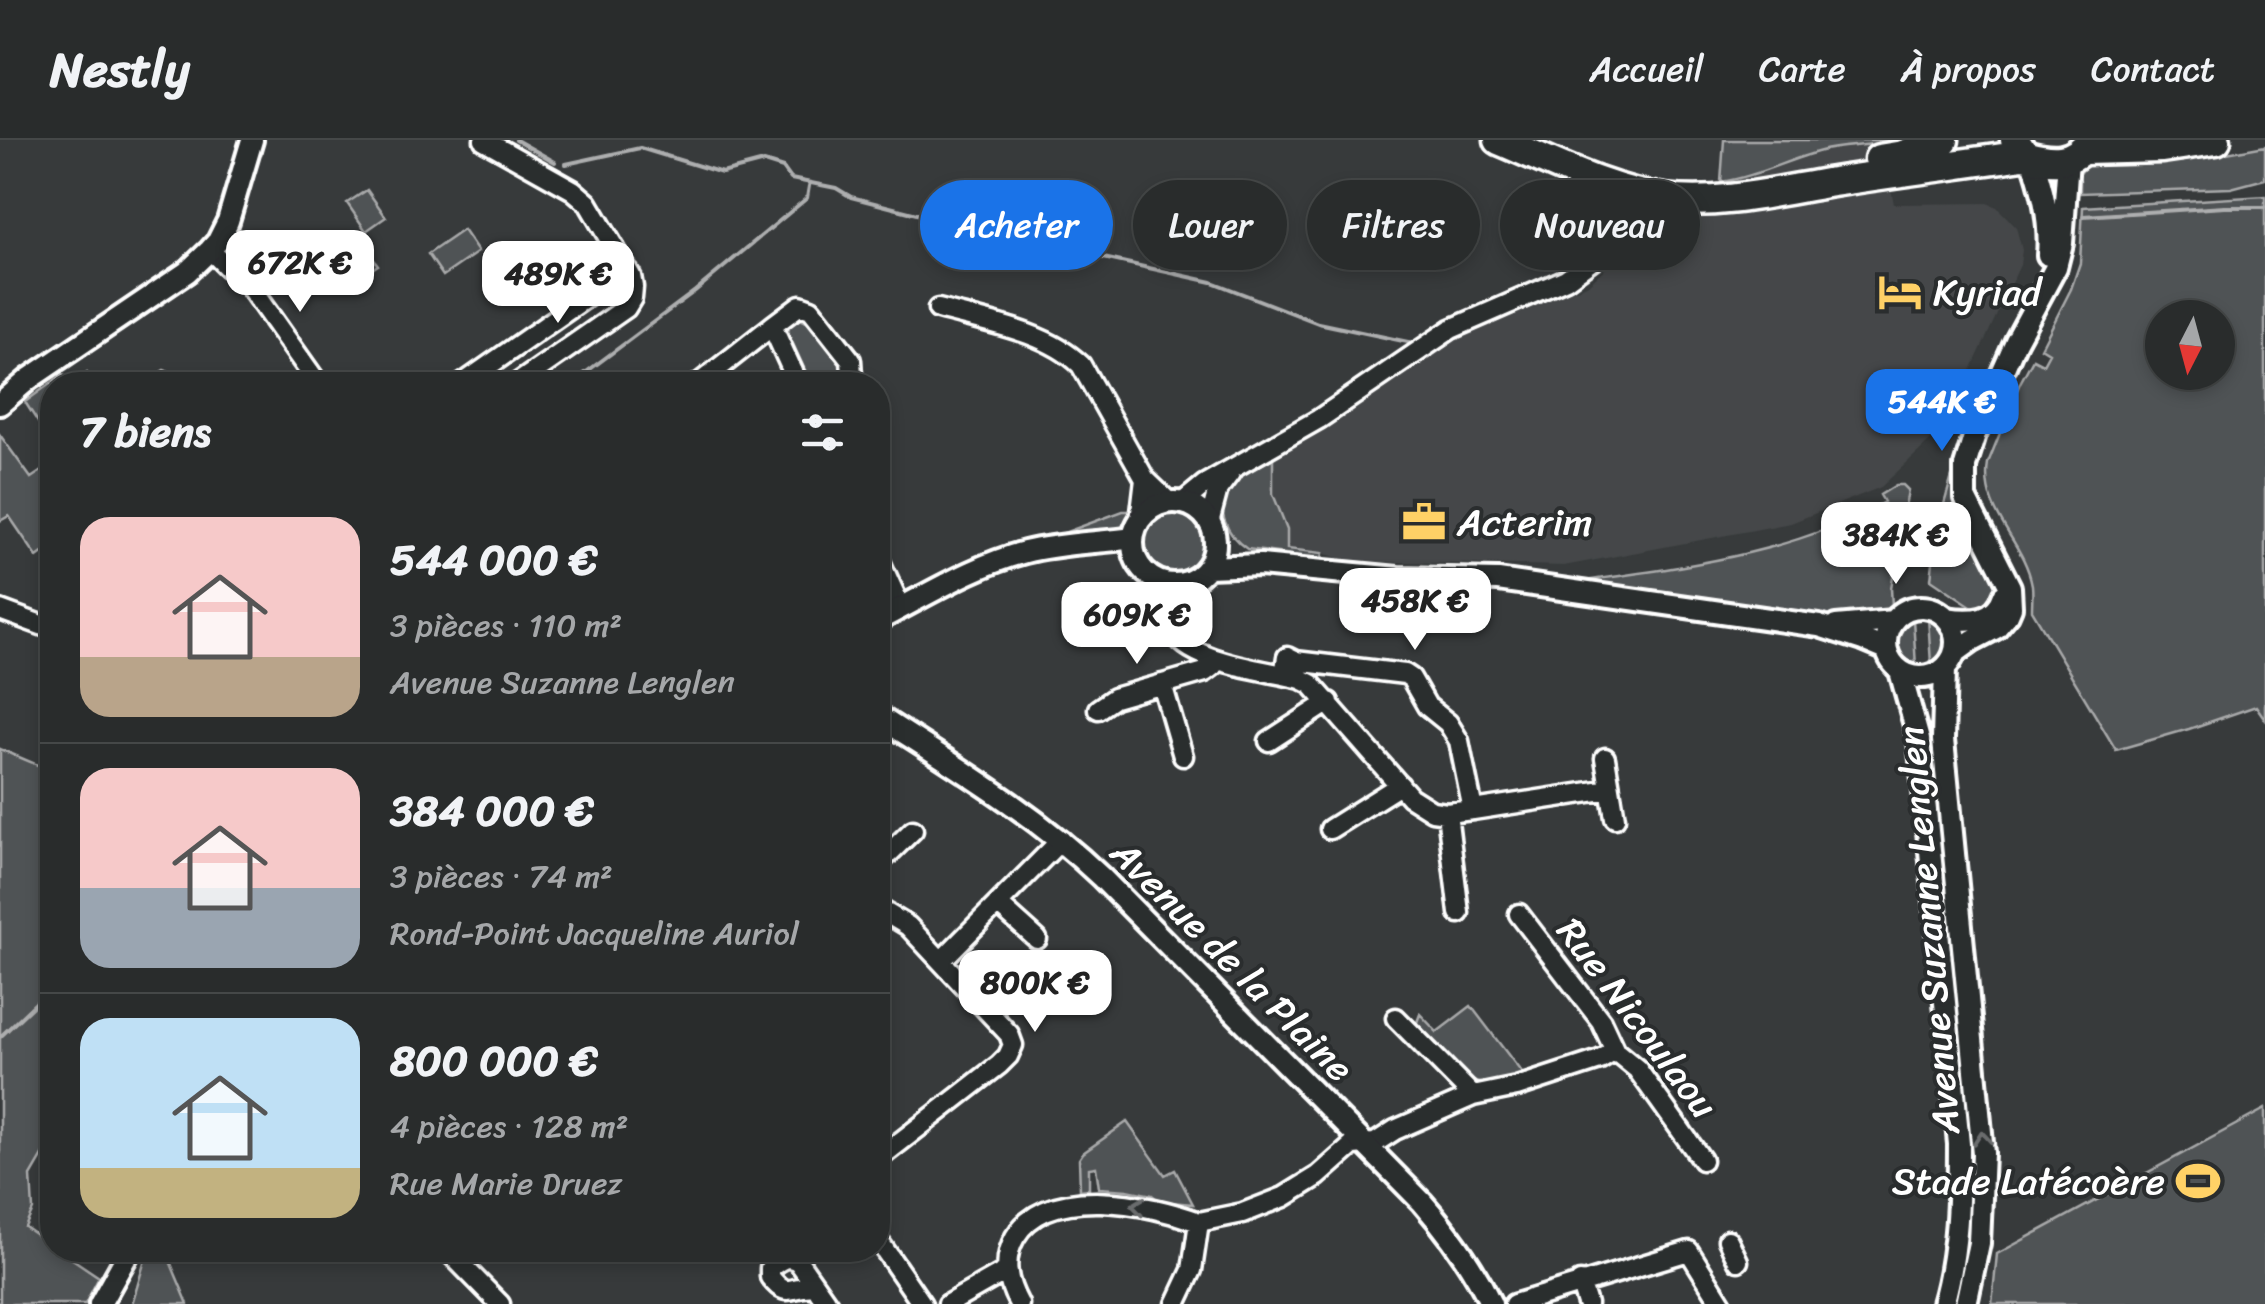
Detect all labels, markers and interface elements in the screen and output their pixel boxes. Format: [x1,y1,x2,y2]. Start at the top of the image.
text: Nestly [50,27,190,112]
text: Accueil [1590,38,1704,100]
text: Carte [1759,38,1846,100]
text: À propos [1901,38,2036,100]
text: Contact [2091,38,2215,100]
chip: Acheter [920,180,1113,270]
chip: Louer [1133,180,1287,270]
chip: Filtres [1307,180,1480,270]
chip: Nouveau [1500,180,1700,270]
pin: 672K € [219,230,381,315]
text: 672K € [248,234,352,291]
pin: 489K € [477,241,639,326]
text: 489K € [504,245,612,302]
place label: Kyriad [1933,259,2044,326]
hotel icon: Kyriad [1876,268,1924,316]
north arrow [2145,300,2235,390]
map controls [2145,300,2235,390]
pin: 544K € [1861,369,2023,454]
text: 544K € [1888,373,1996,430]
text: 7 biens [80,395,211,469]
icon: filters [795,405,850,460]
place label: Acterim [1456,489,1592,556]
office icon: Acterim [1400,498,1448,546]
pin: 384K € [1815,502,1977,587]
text: 384K € [1843,506,1949,563]
text: 544 000 € [390,523,598,597]
icon: home [160,557,280,677]
pin: 458K € [1334,568,1496,653]
text: 458K € [1361,572,1469,629]
pin: 609K € [1056,582,1218,667]
text: 609K € [1083,586,1191,643]
text: 3 pièces · 110 m² [390,597,622,654]
text: Avenue Suzanne Lenglen [390,654,735,711]
street label: Avenue Suzanne Lenglen [1878,723,1980,1138]
text: 384 000 € [390,774,594,848]
icon: home [160,808,280,928]
street label: Avenue de la Plaine [1093,822,1370,1099]
text: 3 pièces · 74 m² [390,848,613,905]
street label: Rue Nicoulaou [1539,903,1735,1133]
text: Rond-Point Jacqueline Auriol [390,905,799,962]
pin: 800K € [954,950,1116,1035]
text: 800K € [981,954,1089,1011]
text: 800 000 € [390,1024,598,1098]
icon: home [160,1058,280,1178]
text: 4 pièces · 128 m² [390,1098,628,1155]
one-way arrow [1971,1130,1993,1146]
place label: Stade Latécoère [1892,1148,2165,1215]
text: Rue Marie Druez [390,1155,623,1212]
sports icon: Stade Latécoère [2174,1157,2222,1205]
one-way arrow [1130,1197,1147,1218]

